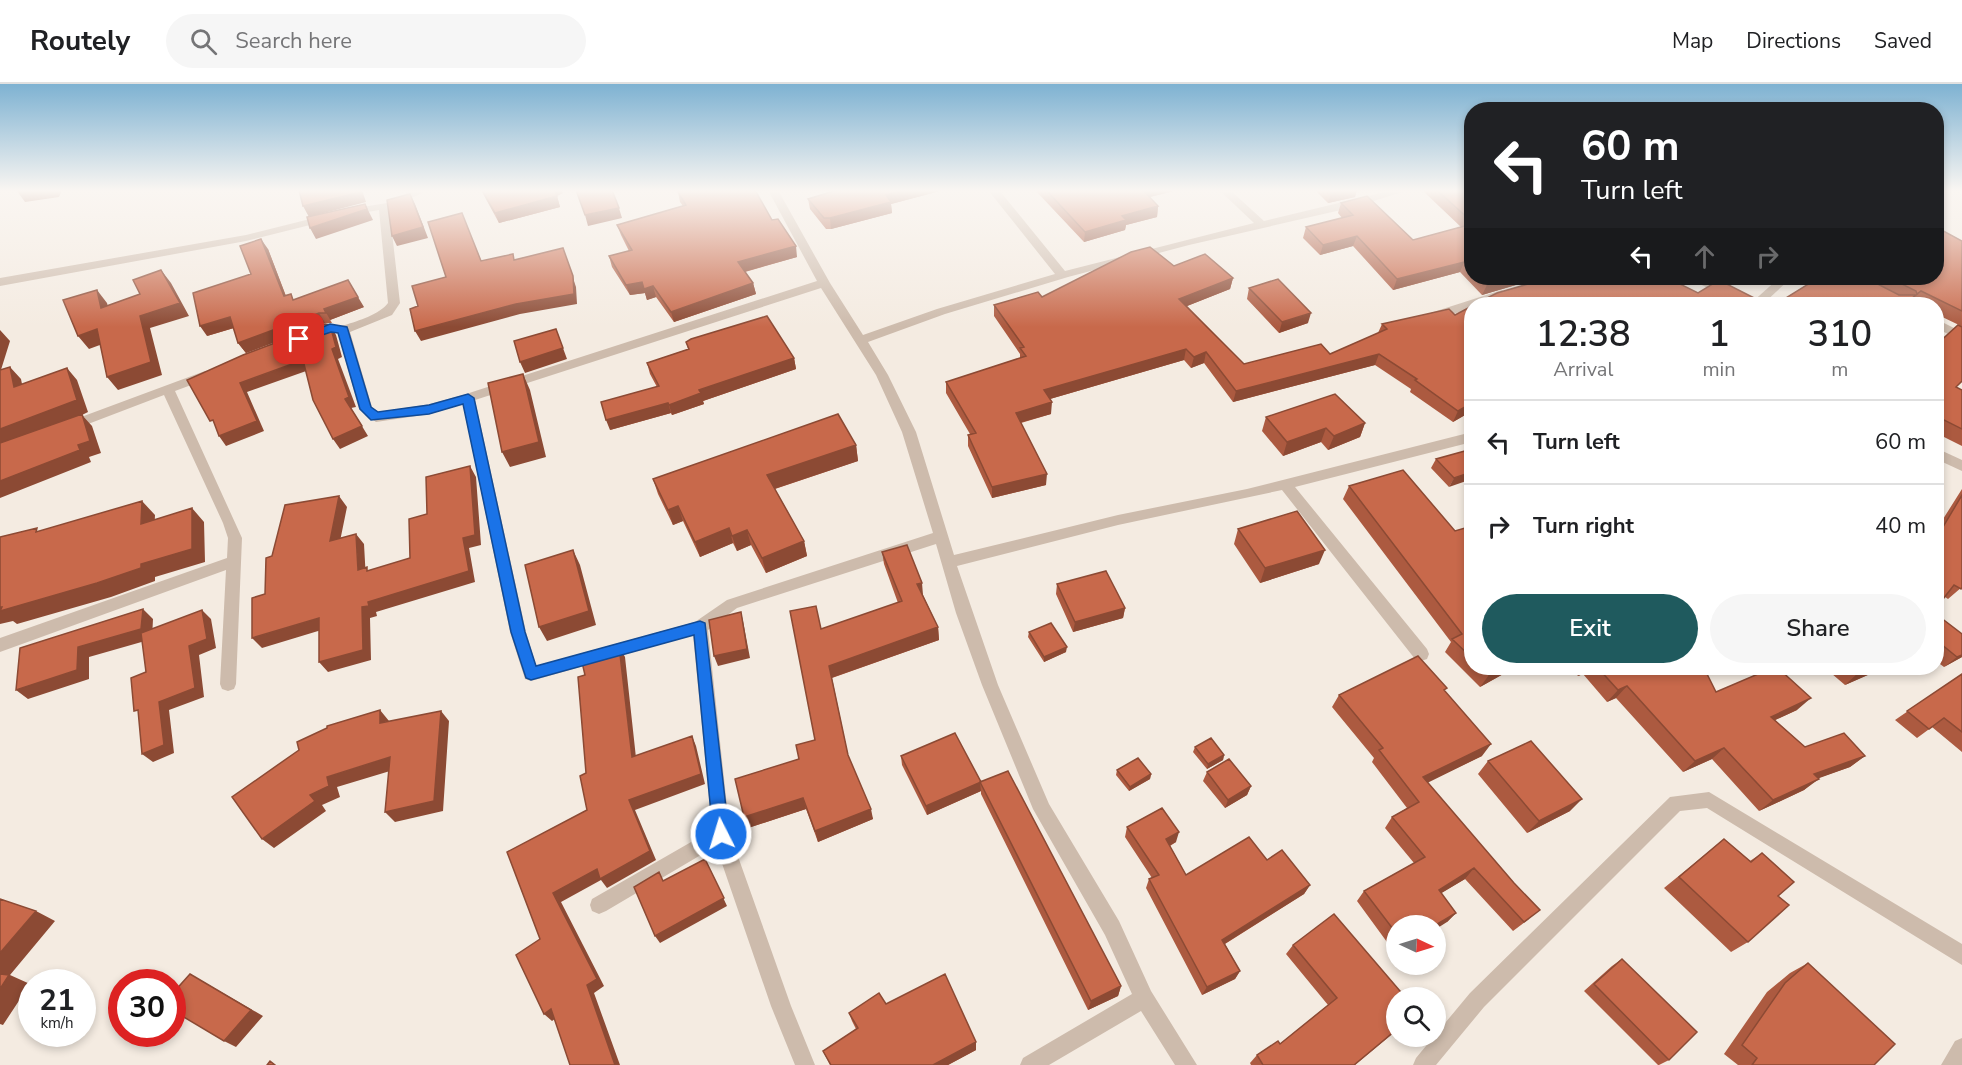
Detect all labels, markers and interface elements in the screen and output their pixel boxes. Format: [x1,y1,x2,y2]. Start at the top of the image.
search box [166,14,586,68]
text: Routely [30,22,130,60]
icon: search [187,25,220,58]
text: Search here [235,26,352,56]
text: Map [1672,27,1713,55]
text: Directions [1746,27,1841,55]
text: Saved [1874,27,1932,55]
text: 60 m [1581,118,1680,175]
icon: left [1482,126,1560,204]
text: Turn left [1581,172,1682,209]
icon: left [1625,240,1658,273]
icon: ahead [1688,240,1721,273]
icon: right [1751,240,1784,273]
text: 12:38 [1536,310,1631,359]
text: 1 [1708,310,1730,359]
text: 310 [1807,310,1872,359]
pin [273,313,324,364]
icon: arrive [282,322,315,355]
text: Arrival [1553,356,1613,383]
text: min [1703,356,1736,383]
text: m [1831,356,1848,383]
icon: left [1482,426,1515,459]
text: Turn left [1533,427,1620,457]
text: 60 m [1875,427,1926,457]
icon: right [1482,510,1515,543]
text: Turn right [1533,511,1634,541]
text: 40 m [1875,511,1926,541]
button: Exit [1482,594,1698,663]
button: Share [1710,594,1926,663]
position arrow [689,802,753,866]
north arrow [1386,915,1446,975]
map controls [1386,915,1446,1047]
speed limit sign: 30 [108,969,186,1047]
text: 21 [39,980,75,1021]
button: search [1386,987,1446,1047]
text: km/h [40,1013,74,1033]

